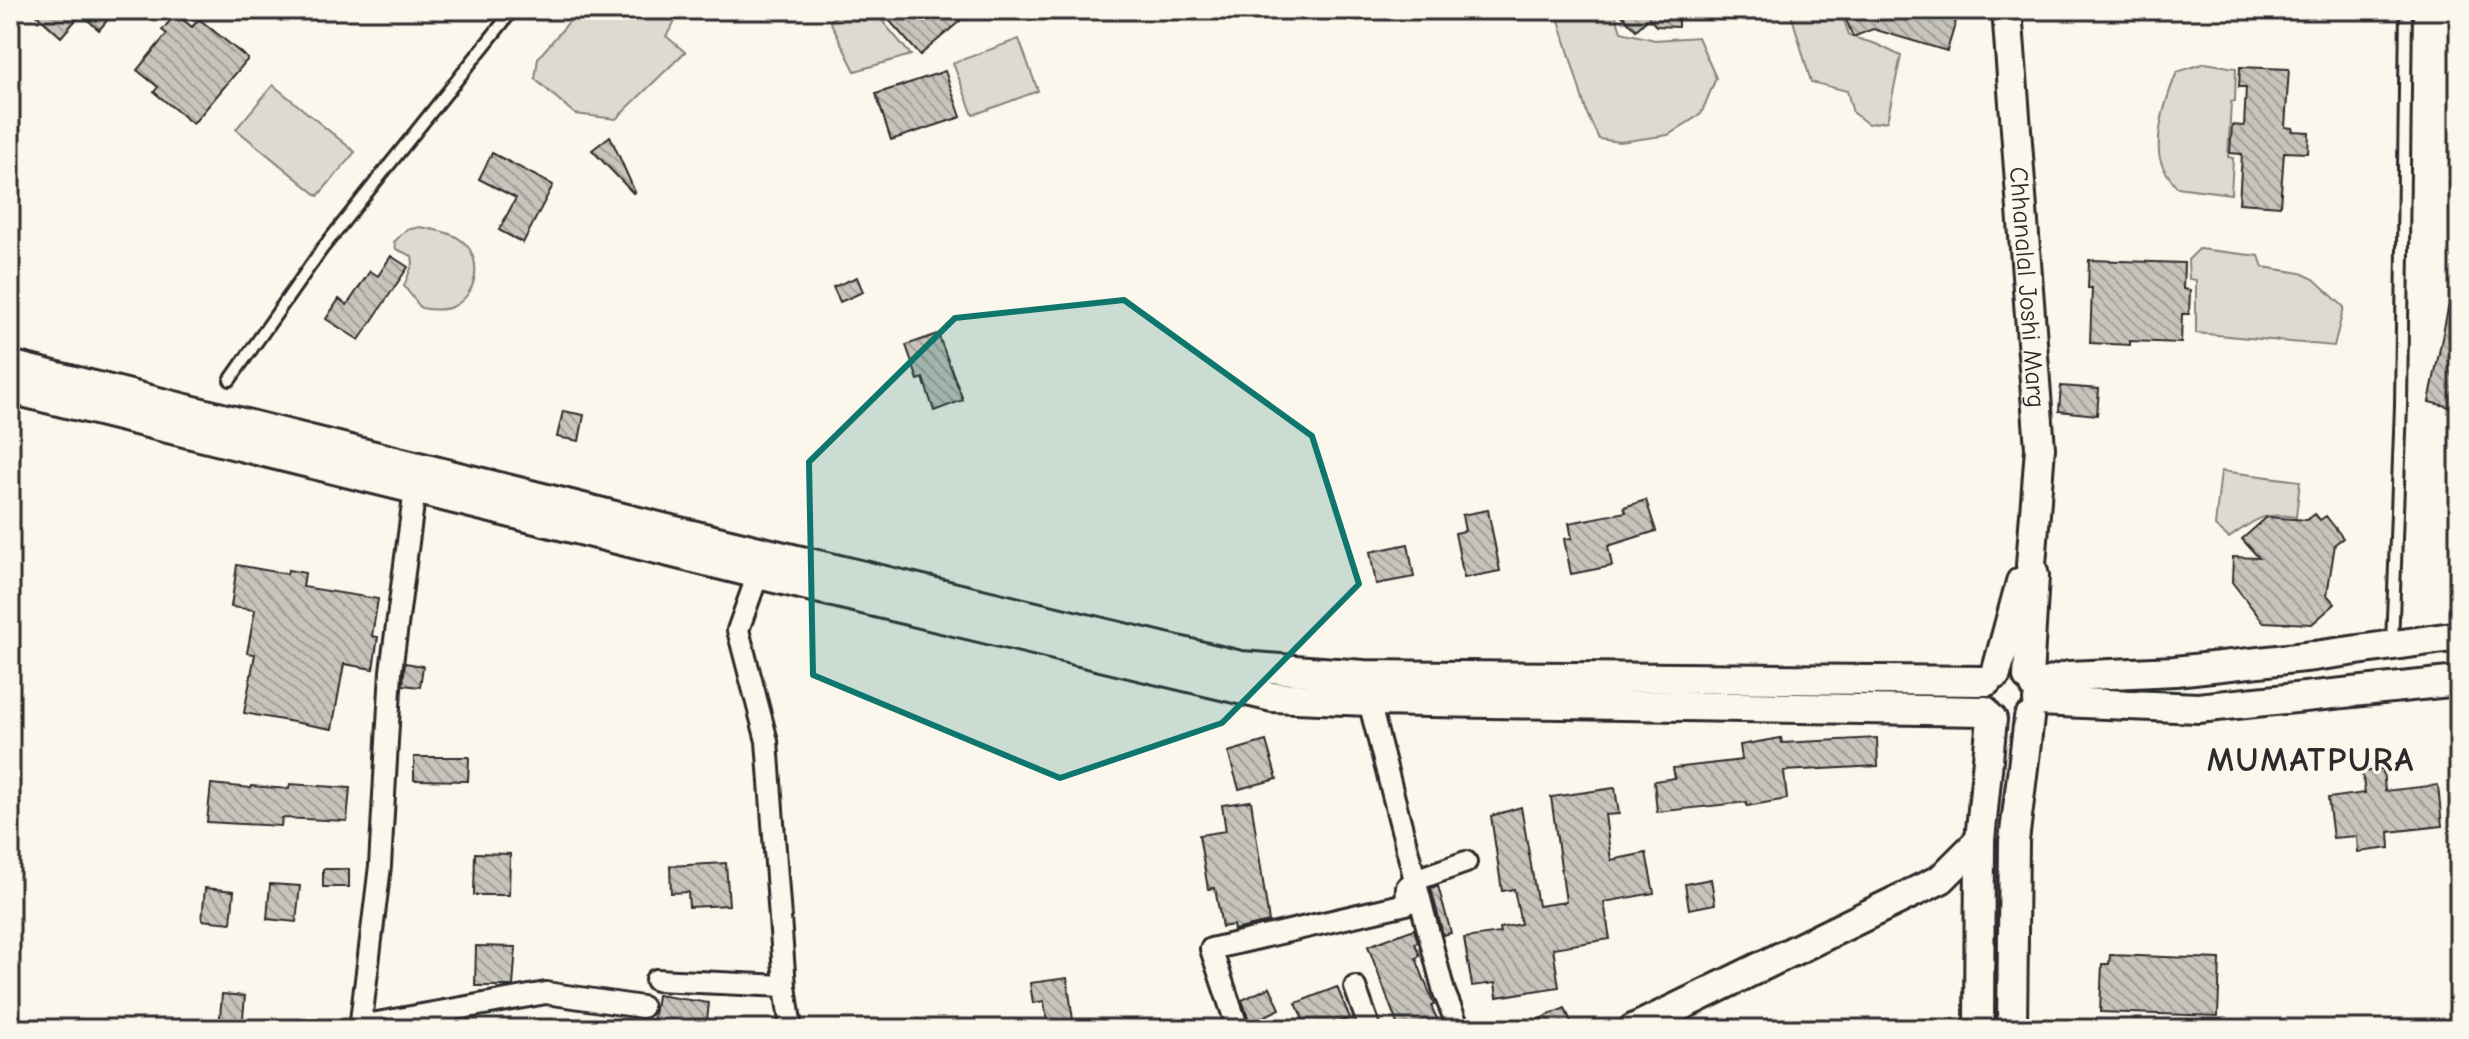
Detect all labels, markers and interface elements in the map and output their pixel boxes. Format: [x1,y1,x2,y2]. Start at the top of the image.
street label: Chhanalal Joshi Marg [2003,166,2051,409]
district label: MUMATPURA [2207,740,2415,780]

